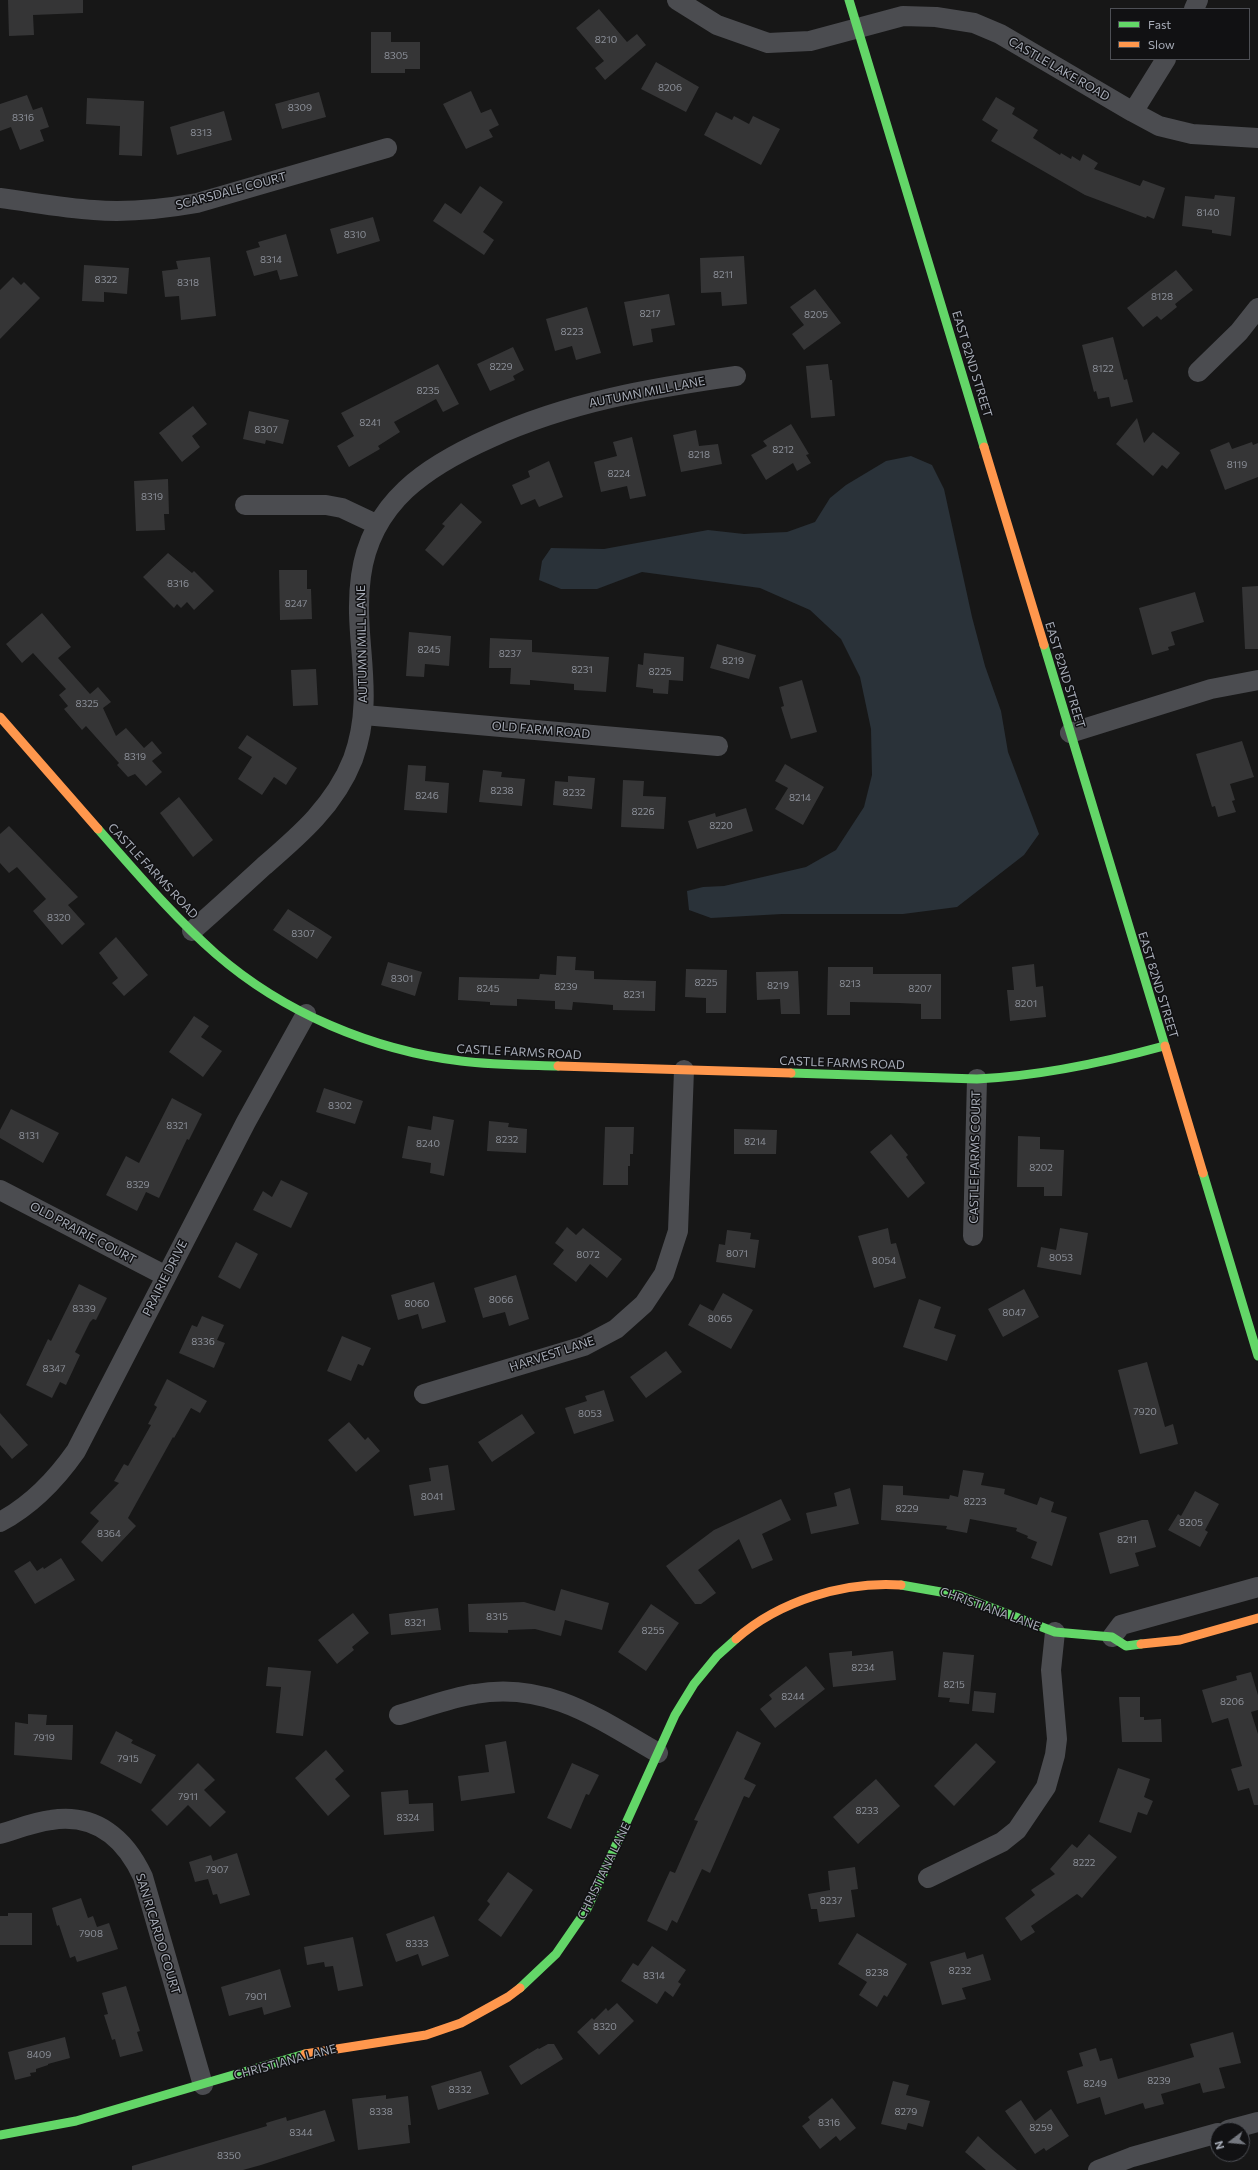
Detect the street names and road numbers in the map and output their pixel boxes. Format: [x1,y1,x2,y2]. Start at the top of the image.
street label: CASTLE LAKE ROAD [1006,34,1112,104]
street label: SCARSDALE COURT [174,169,288,213]
street label: EAST 82ND STREET [949,309,995,419]
street label: AUTUMN MILL LANE [588,374,706,410]
street label: AUTUMN MILL LANE [354,585,370,703]
street label: EAST 82ND STREET [1042,620,1088,730]
street label: OLD FARM ROAD [491,719,591,741]
street label: CASTLE FARMS ROAD [105,820,201,922]
street label: EAST 82ND STREET [1135,930,1181,1040]
street label: CASTLE FARMS ROAD [456,1042,582,1062]
street label: CASTLE FARMS ROAD [779,1054,905,1072]
street label: CASTLE FARMS COURT [967,1090,983,1224]
street label: OLD PRAIRIE COURT [27,1199,139,1267]
street label: PRAIRIE DRIVE [140,1237,190,1319]
street label: HARVEST LANE [508,1333,596,1375]
street label: CHRISTIANA LANE [938,1584,1042,1634]
street label: CHRISTIANA LANE [574,1820,634,1922]
street label: SAN RICARDO COURT [133,1872,183,1996]
street label: CHRISTIANA LANE [232,2041,338,2083]

